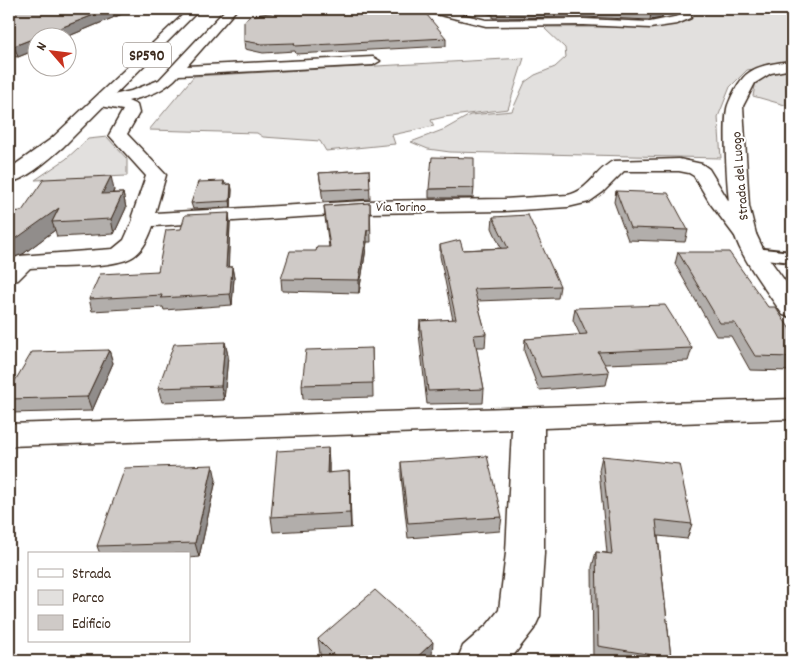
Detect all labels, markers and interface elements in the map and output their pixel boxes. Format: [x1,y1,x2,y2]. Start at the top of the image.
north arrow [28,28,78,78]
text: N [32,39,53,55]
road number: SP590 [123,42,171,68]
street label: Strada del Luogo [727,131,755,221]
street label: Via Torino [376,198,426,218]
legend [28,552,190,642]
text: Strada [72,564,112,586]
text: Parco [72,588,104,610]
text: Edificio [72,614,111,636]

